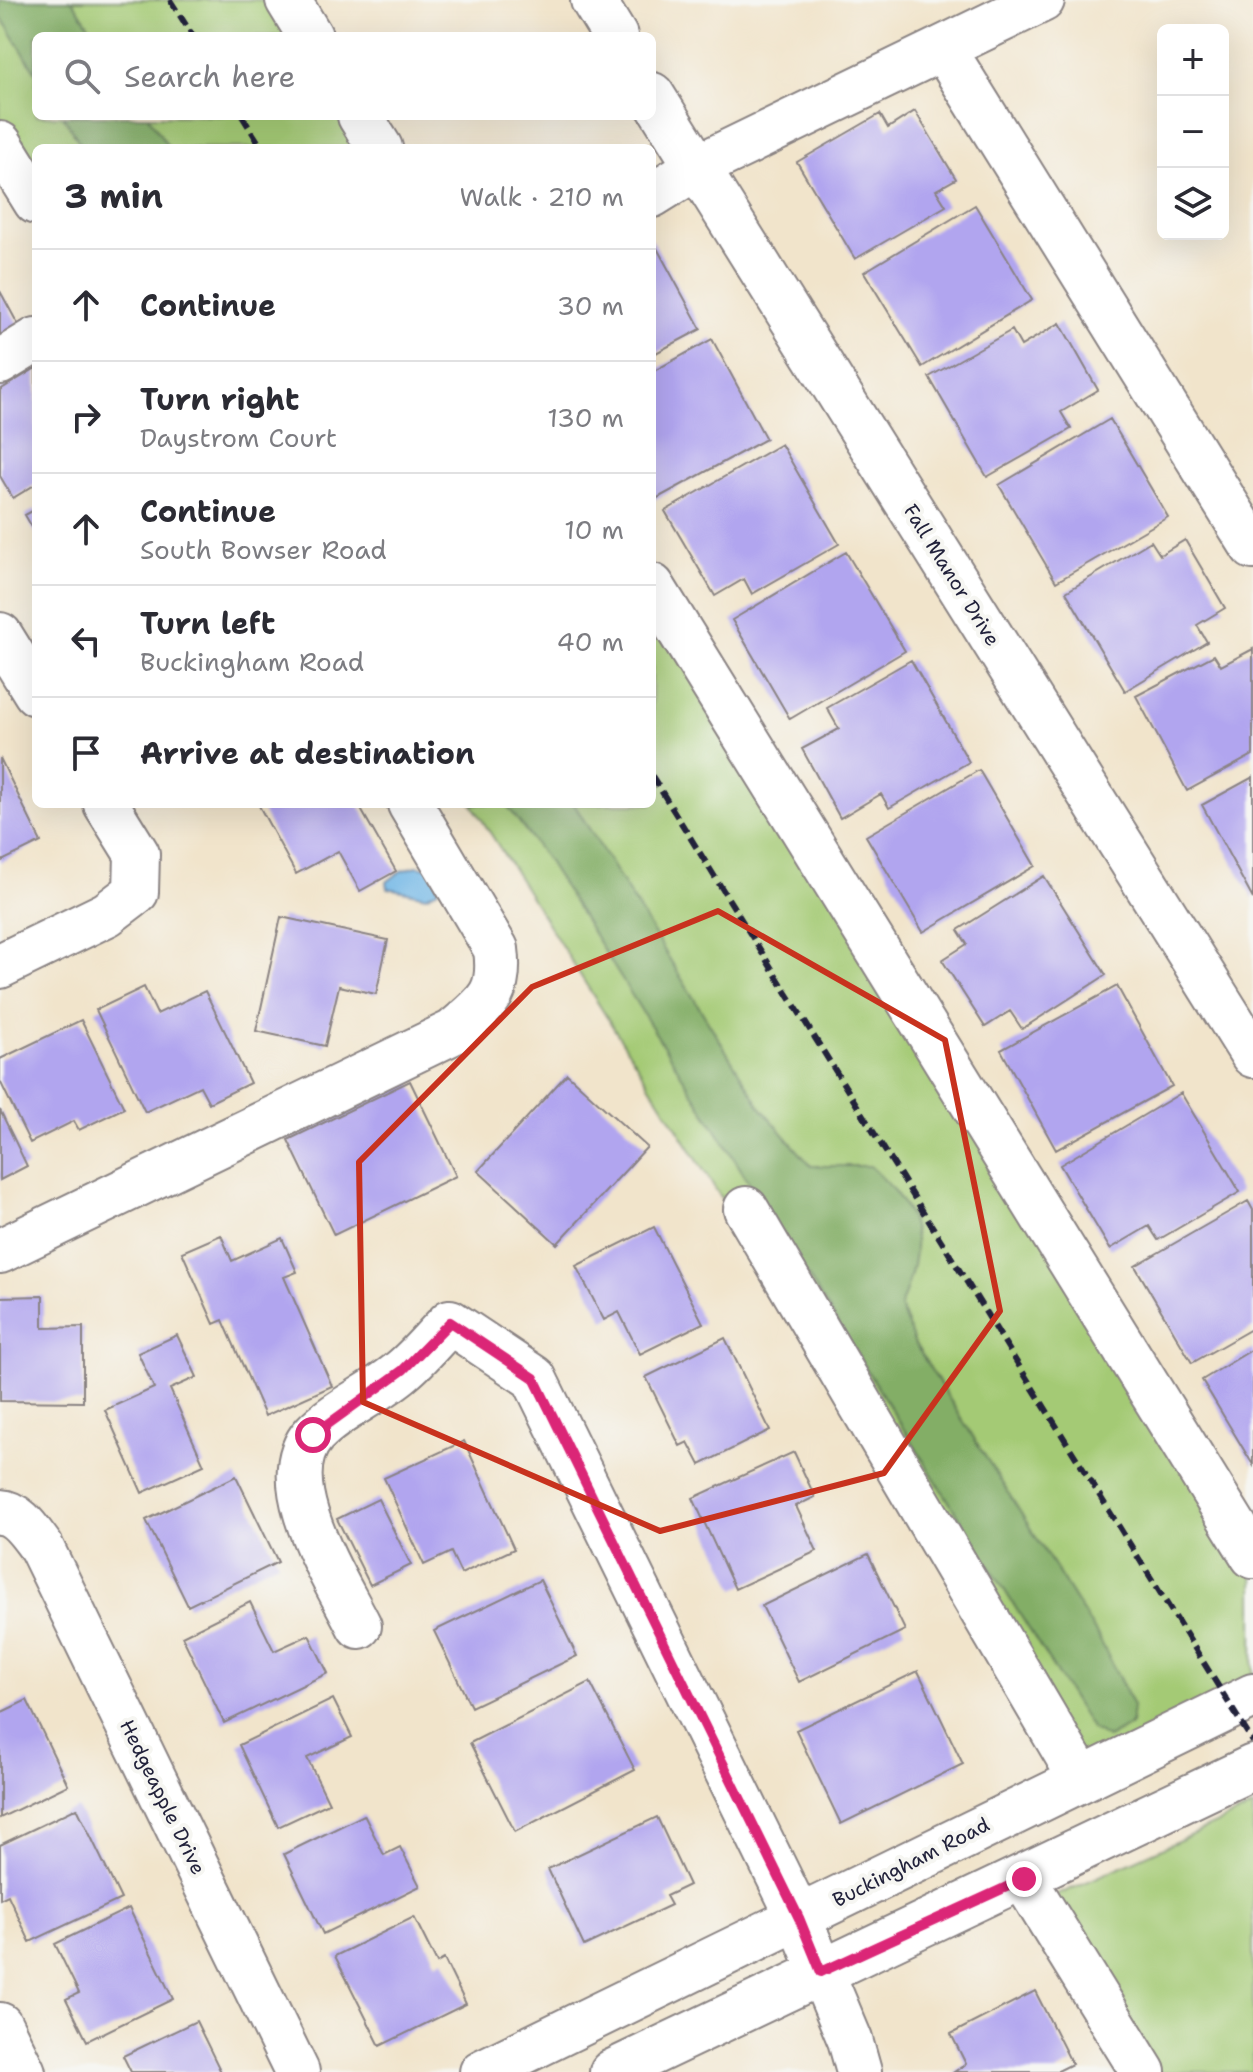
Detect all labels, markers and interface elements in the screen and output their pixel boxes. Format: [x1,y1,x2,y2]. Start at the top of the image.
map controls [1157,24,1229,240]
button: + [1157,24,1229,96]
search box [32,32,656,120]
icon: search [60,54,104,98]
text: Search here [124,56,295,97]
button: − [1157,96,1229,168]
button: layers [1157,168,1229,240]
text: 3 min [64,173,163,219]
text: Walk · 210 m [460,179,624,214]
icon: ahead [64,283,108,327]
text: Continue [140,285,276,326]
text: 30 m [557,288,624,323]
text: Turn right [140,379,299,420]
icon: right [64,395,108,439]
text: 130 m [547,400,624,435]
text: Daystrom Court [140,420,337,455]
text: Continue [140,491,276,532]
street label: Fall Manor Drive [898,499,1006,651]
icon: ahead [64,507,108,551]
text: 10 m [564,512,624,547]
text: South Bowser Road [140,532,387,567]
text: Turn left [140,603,275,644]
icon: left [64,619,108,663]
text: 40 m [557,624,624,659]
text: Buckingham Road [140,644,364,679]
icon: arrive [64,731,108,775]
text: Arrive at destination [140,733,475,774]
route start [295,1417,331,1453]
street label: Hedgeapple Drive [114,1715,212,1879]
street label: Buckingham Road [828,1811,994,1913]
route end [1006,1861,1042,1897]

